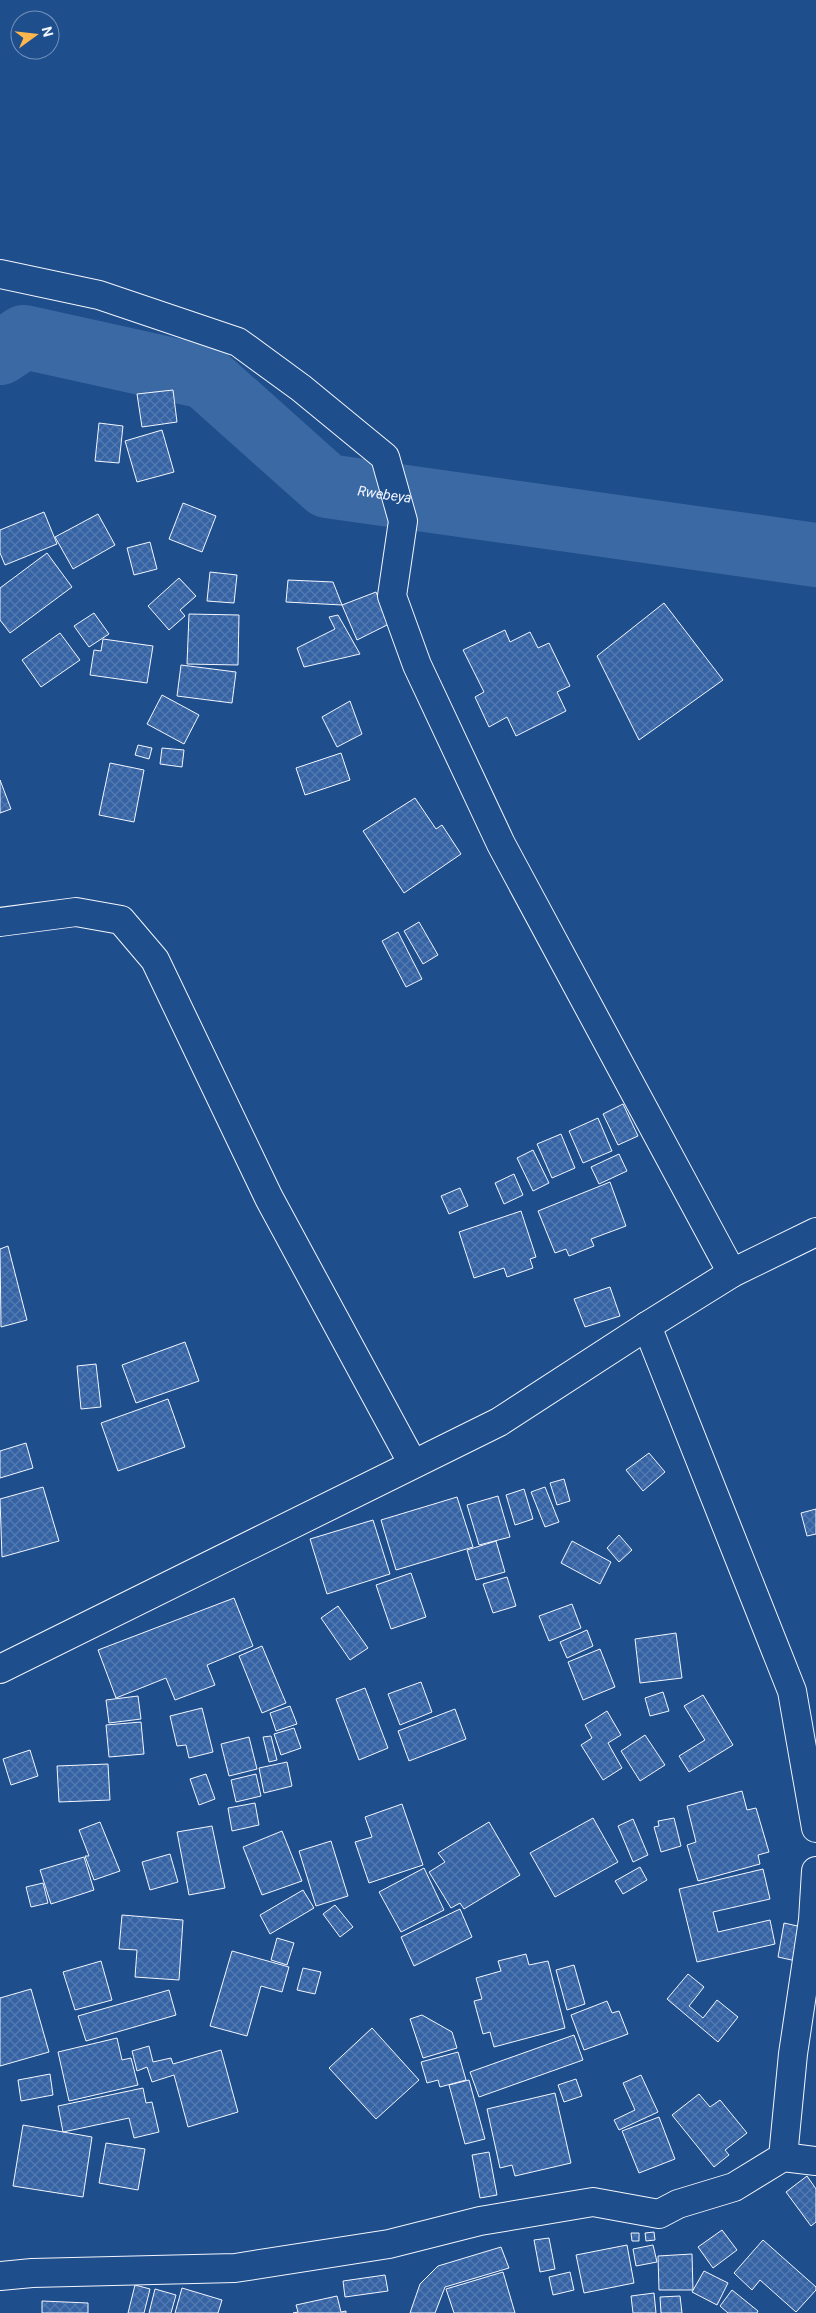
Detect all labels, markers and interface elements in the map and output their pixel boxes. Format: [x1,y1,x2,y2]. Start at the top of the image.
north arrow [10,10,60,60]
text: N [39,25,57,38]
water label: Rwebeya [357,482,413,506]

